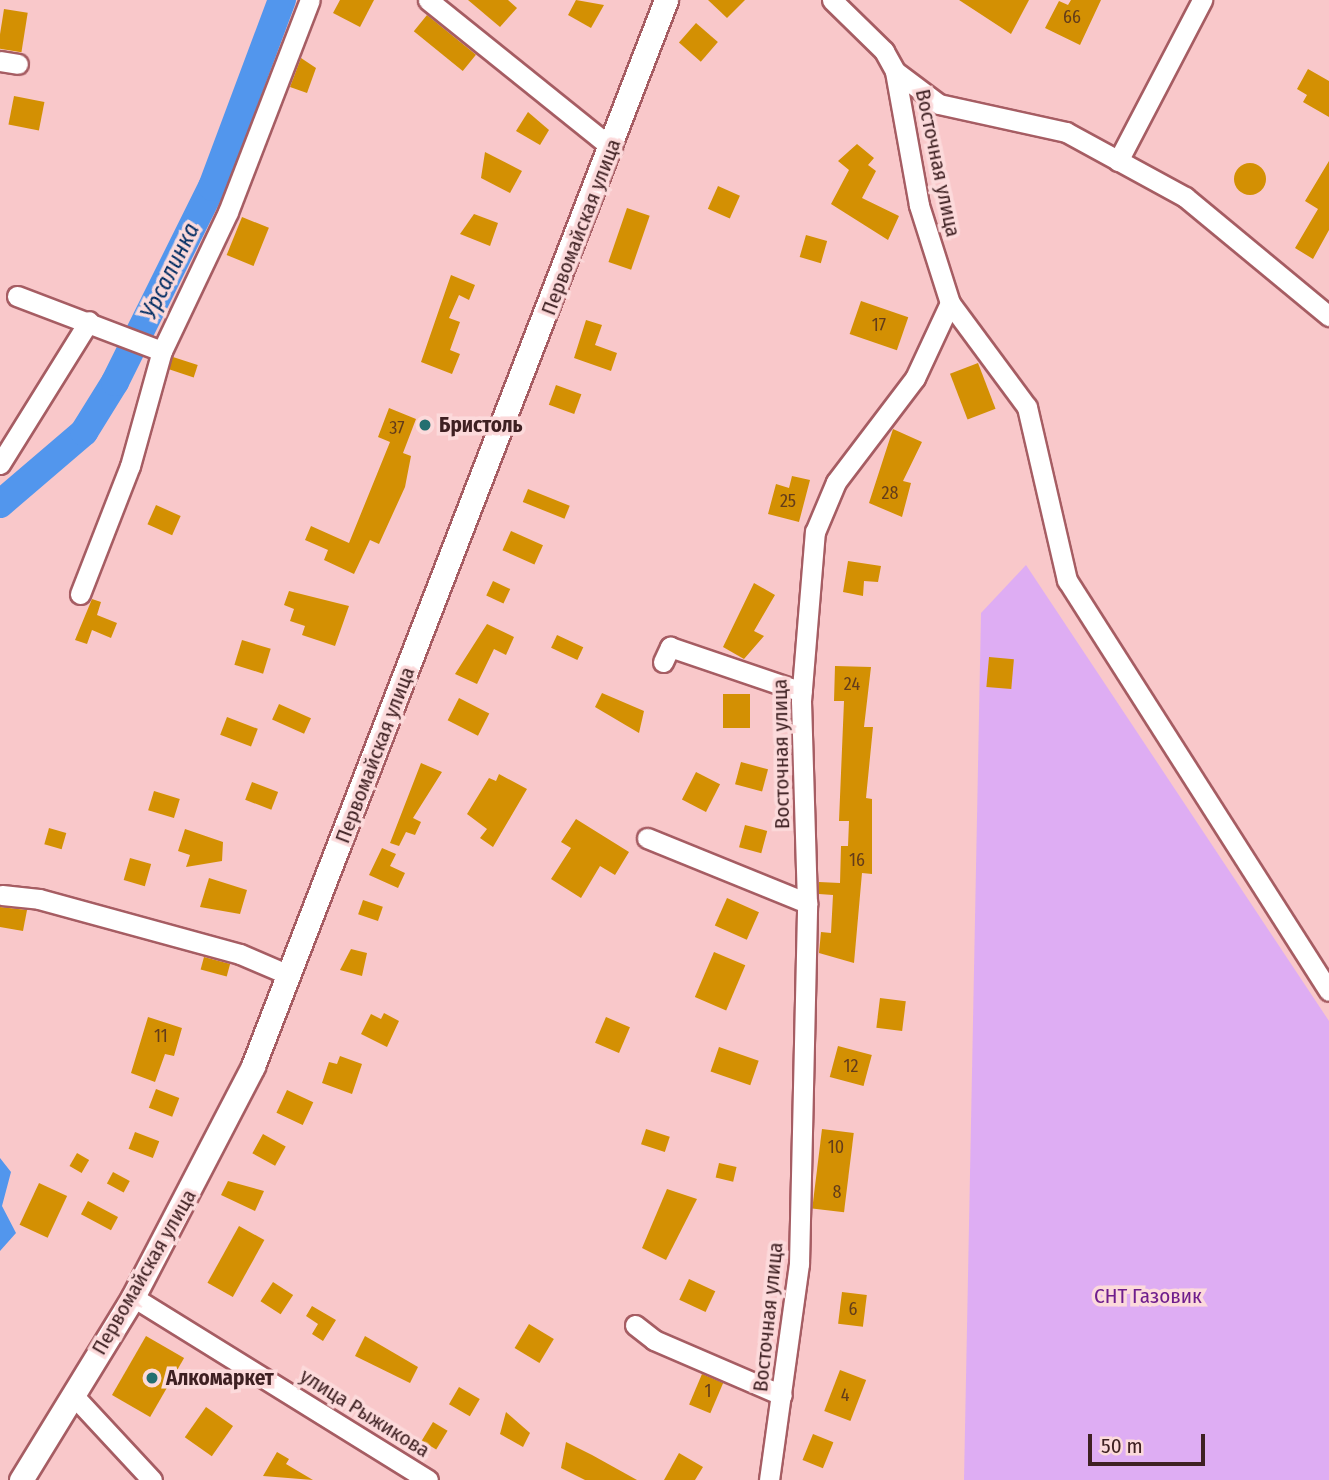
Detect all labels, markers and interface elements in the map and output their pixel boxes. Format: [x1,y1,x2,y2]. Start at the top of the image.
house number: 66 [1063,6,1081,28]
street label: Восточная улица [910,87,966,239]
street label: Первомайская улица [536,135,626,319]
water label: Урсалинка [135,219,205,323]
house number: 17 [872,314,886,336]
place label: Бристоль [439,412,522,438]
house number: 37 [389,417,405,439]
marker: Бристоль [417,417,433,433]
house number: 28 [882,482,898,504]
house number: 25 [780,490,796,512]
street label: Первомайская улица [330,663,420,847]
house number: 24 [844,673,860,695]
street label: Восточная улица [767,679,795,829]
house number: 16 [849,849,865,871]
house number: 11 [154,1025,168,1047]
house number: 12 [844,1055,858,1077]
house number: 10 [828,1136,844,1158]
house number: 8 [833,1181,841,1203]
street label: Первомайская улица [86,1185,202,1359]
street label: Восточная улица [748,1241,788,1393]
park label: СНТ Газовик [1094,1283,1202,1309]
house number: 6 [849,1298,857,1320]
street label: улица Рыжикова [296,1363,434,1463]
place label: Алкомаркет [166,1365,274,1391]
marker: Алкомаркет [144,1370,160,1386]
house number: 1 [704,1380,712,1402]
house number: 4 [841,1384,849,1406]
scale bar [1091,1420,1208,1464]
text: 50 m [1101,1433,1143,1459]

